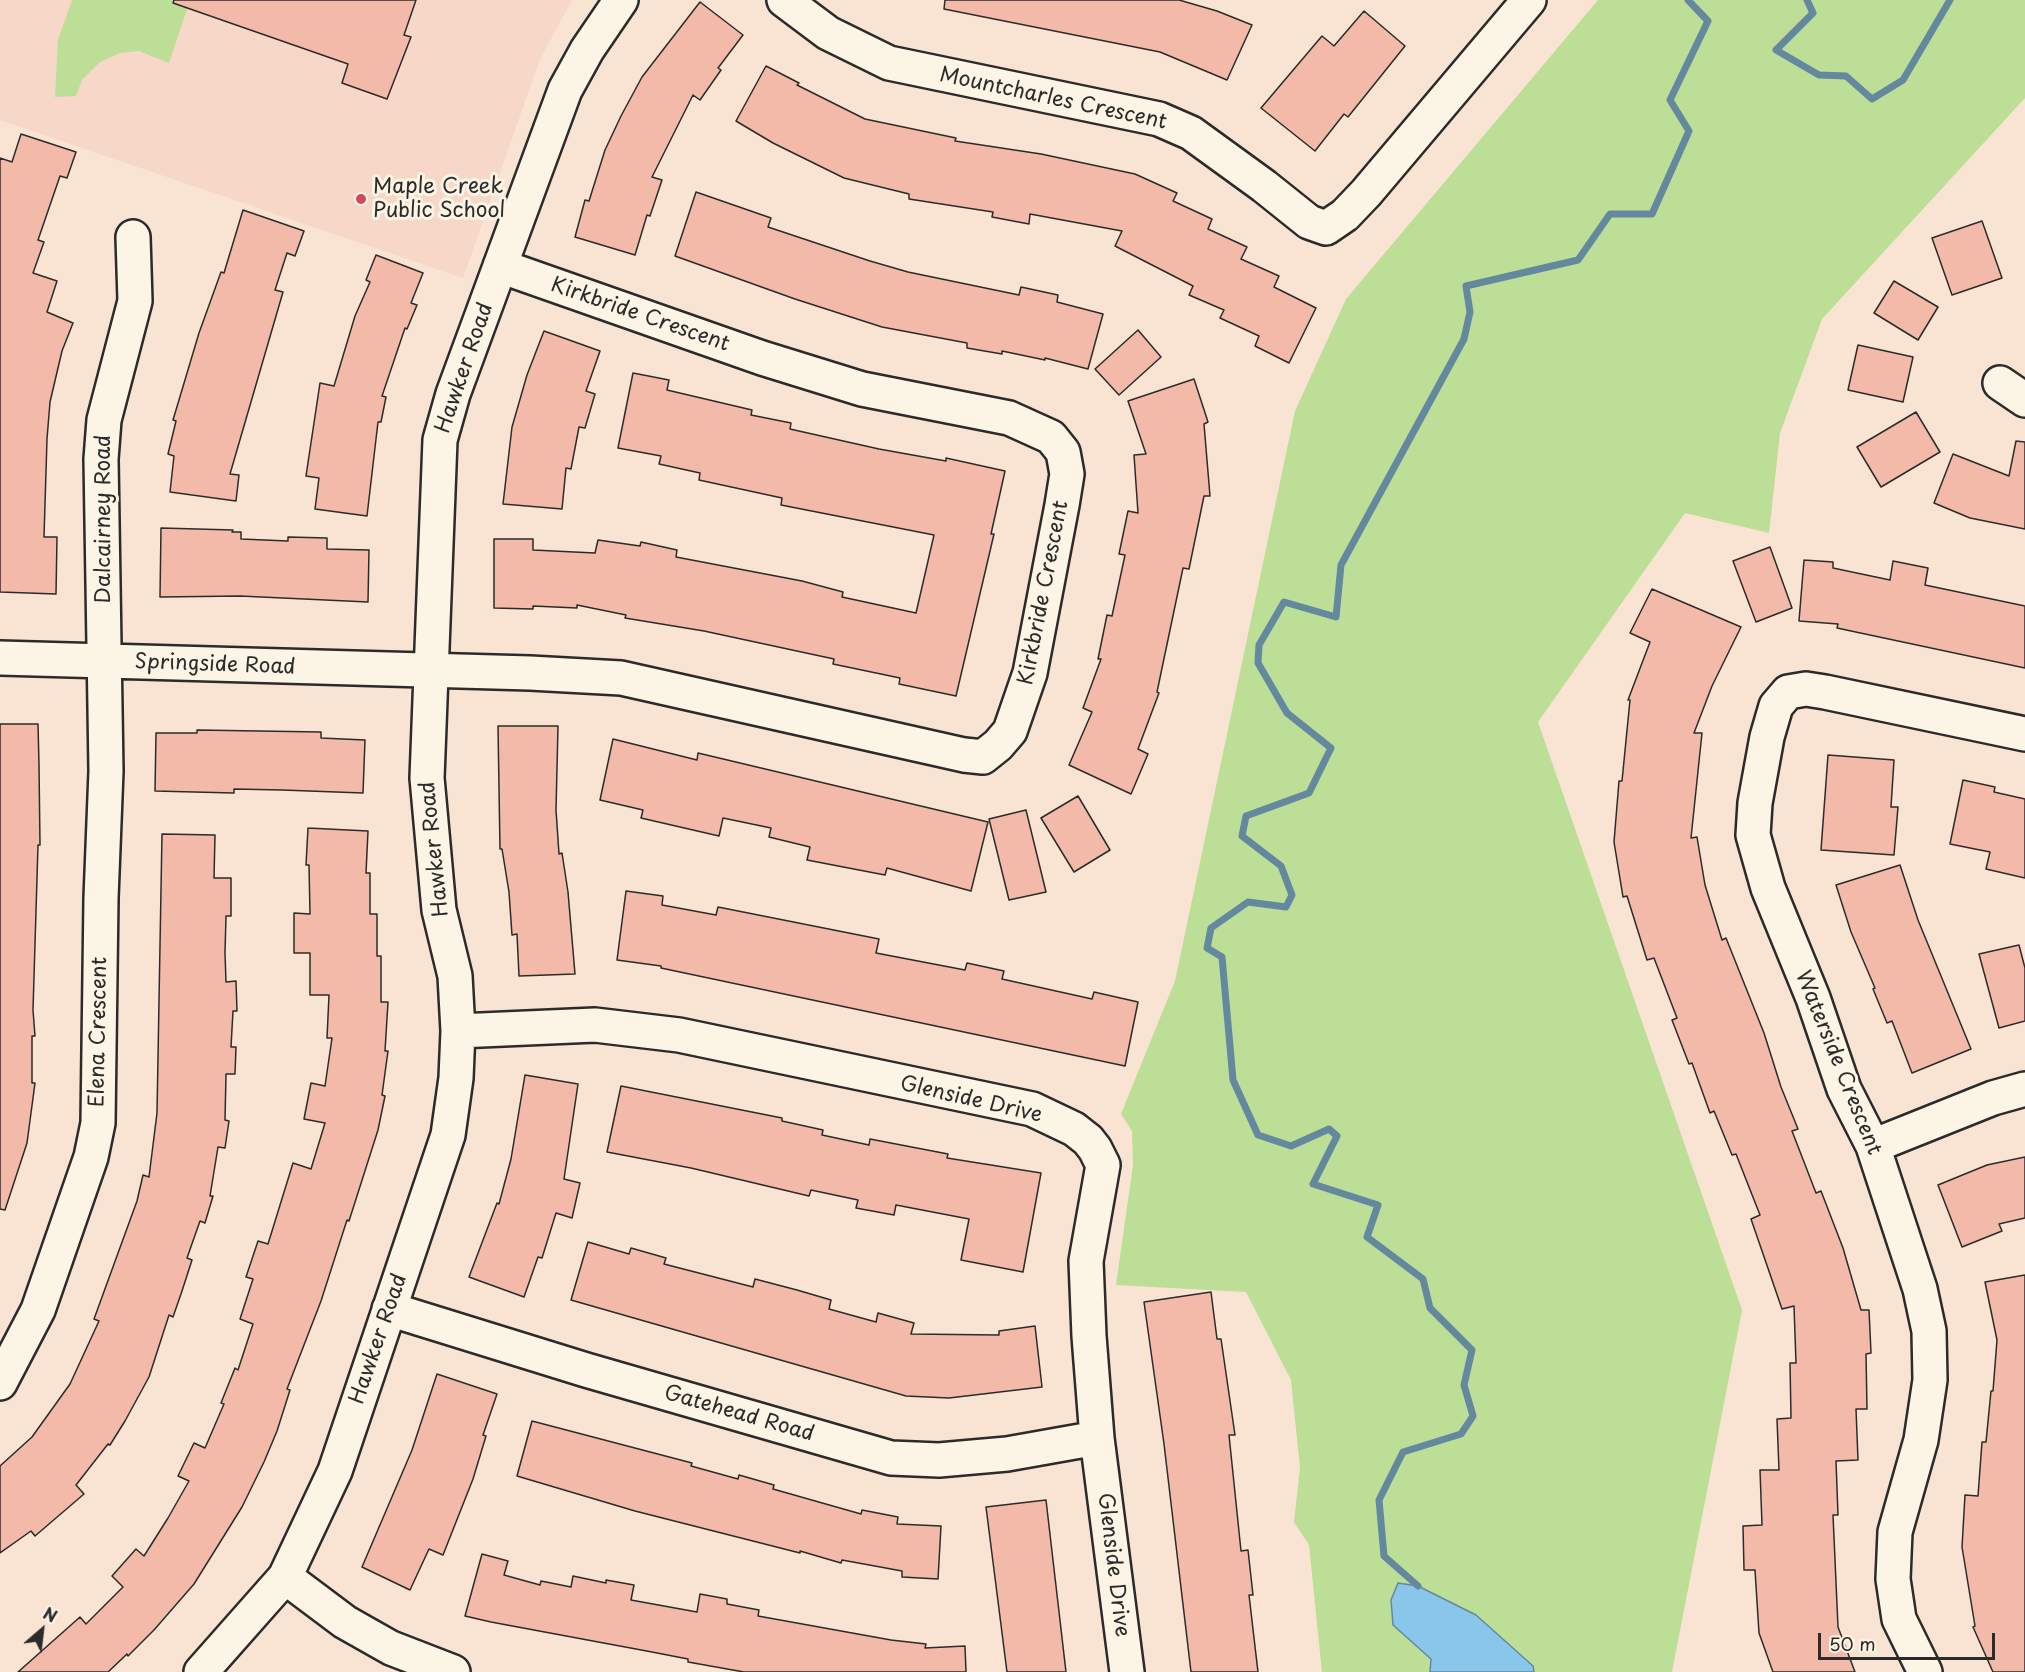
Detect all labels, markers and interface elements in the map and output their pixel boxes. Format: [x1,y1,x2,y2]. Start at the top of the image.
street label: Mountcharles Crescent [937,63,1169,135]
place label: Maple Creek Public School [373,174,505,224]
marker: Maple Creek Public School [354,192,368,206]
street label: Kirkbride Crescent [547,273,733,357]
street label: Hawker Road [431,300,499,436]
street label: Dalcairney Road [91,435,117,603]
street label: Kirkbride Crescent [1014,499,1074,687]
street label: Springside Road [134,650,296,680]
street label: Hawker Road [415,780,455,918]
street label: Elena Crescent [85,957,113,1107]
street label: Waterside Crescent [1790,967,1886,1159]
street label: Glenside Drive [898,1071,1044,1129]
street label: Hawker Road [345,1271,413,1407]
street label: Gatehead Road [661,1381,817,1447]
street label: Glenside Drive [1092,1492,1134,1638]
north arrow [12,1600,72,1660]
text: N [39,1601,62,1628]
scale bar [1821,1621,1998,1659]
text: 50 m [1829,1630,1876,1657]

